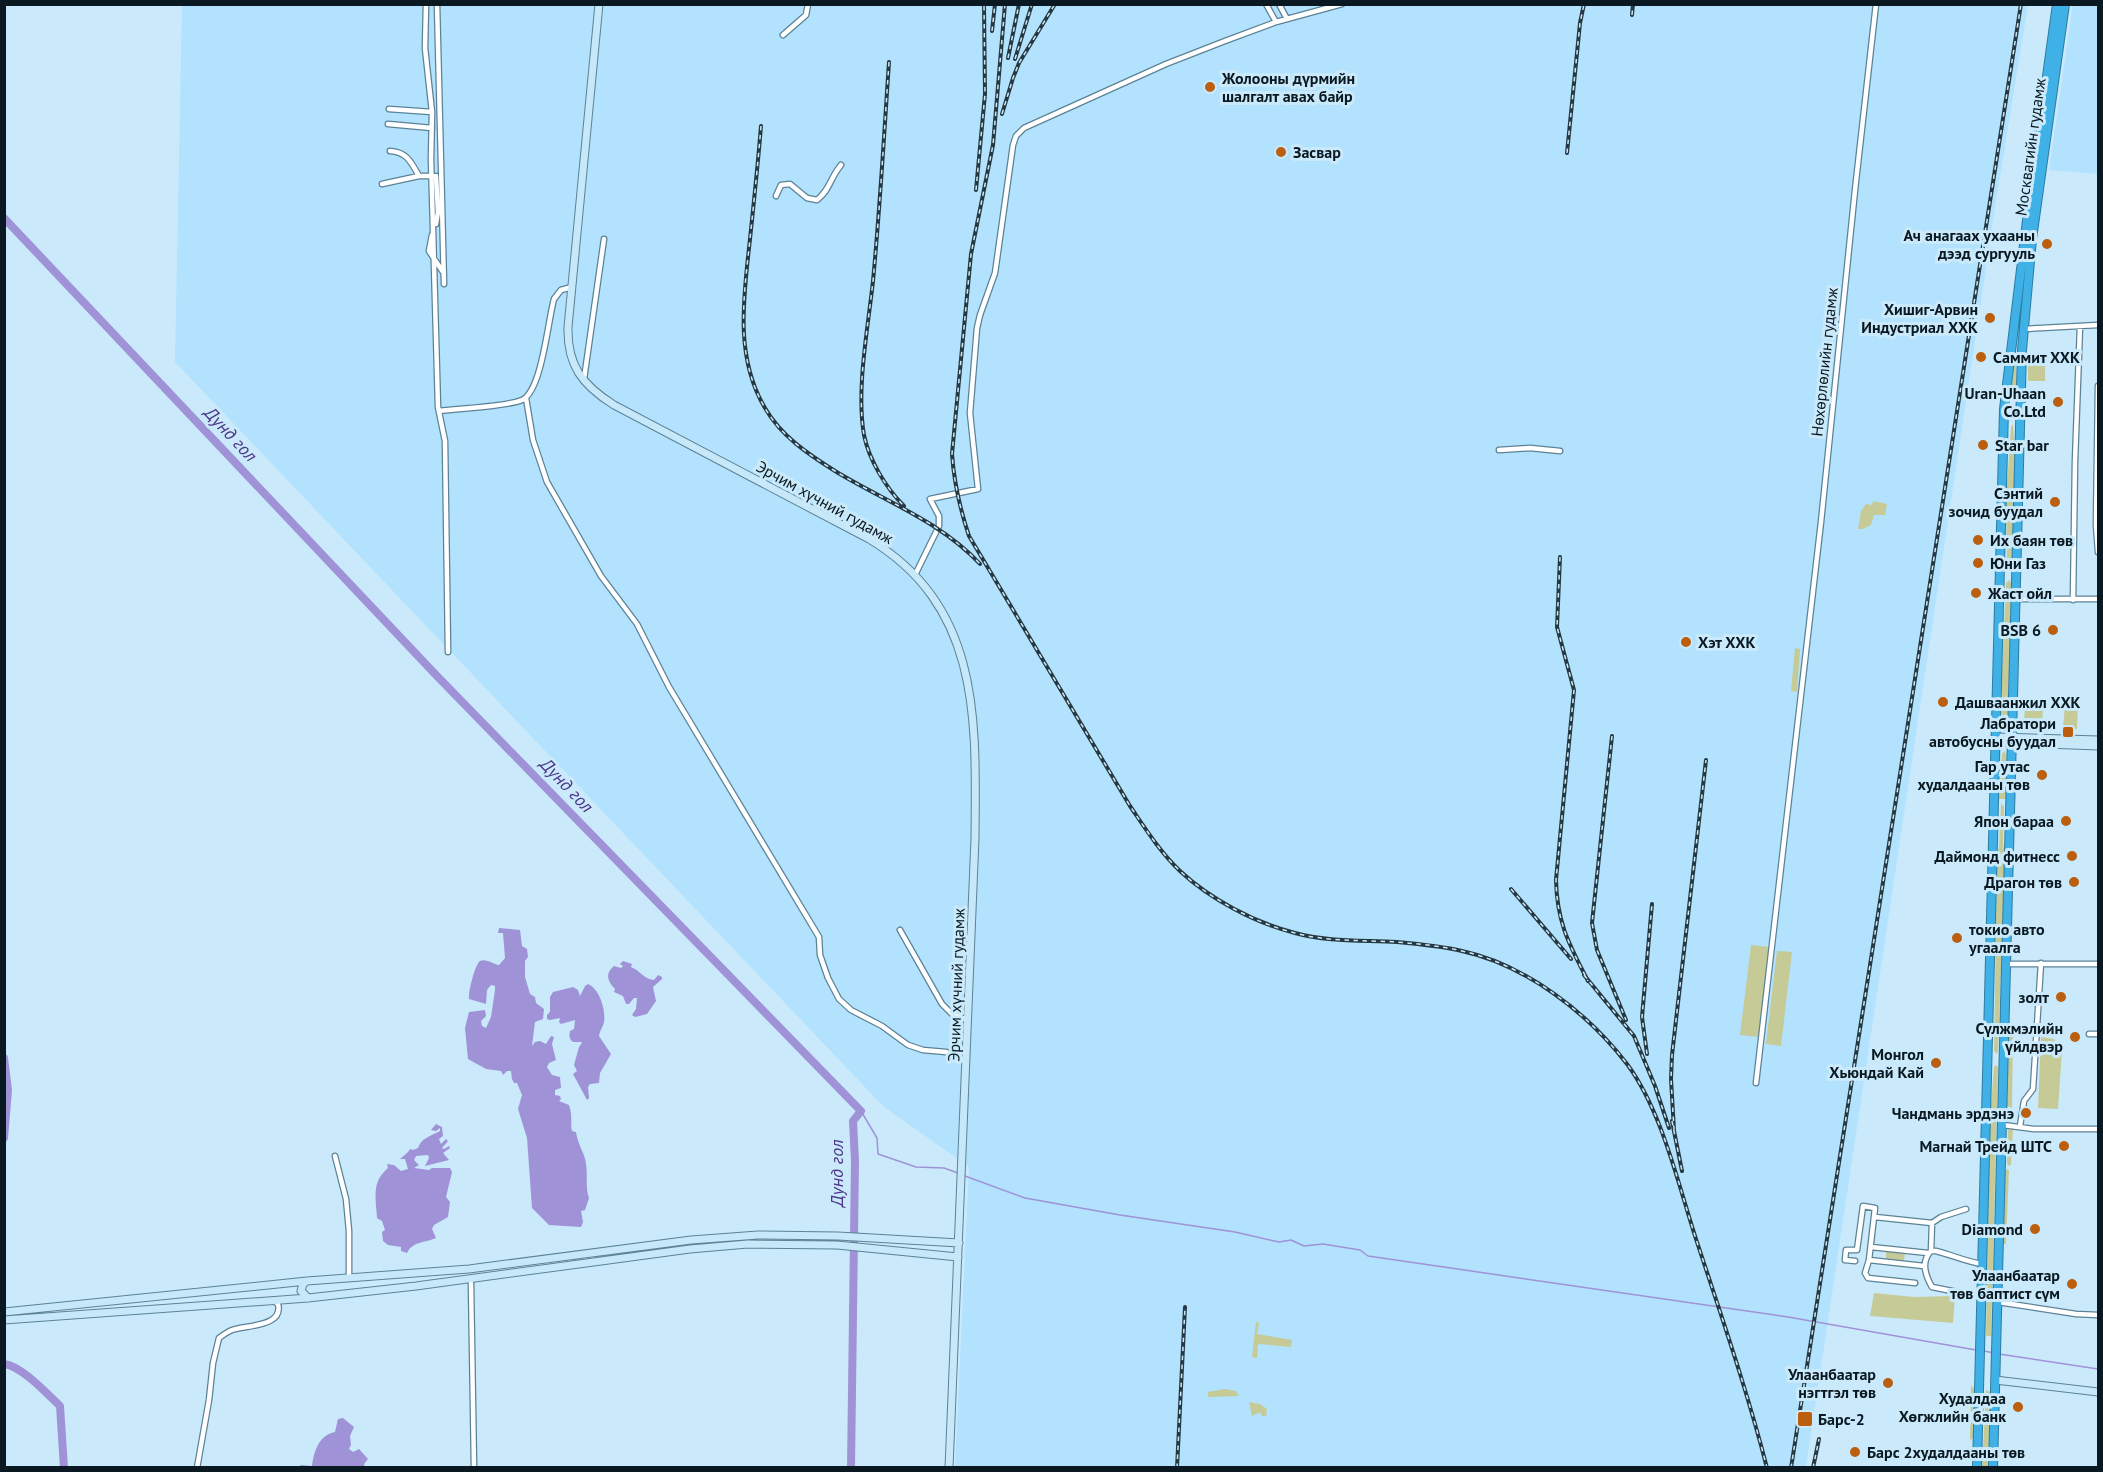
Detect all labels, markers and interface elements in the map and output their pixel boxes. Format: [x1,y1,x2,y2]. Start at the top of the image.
place label: Жолооны дүрмийн шалгалт авах байр [1221,68,1355,106]
street label: Москвагийн гудамж [2010,76,2050,217]
marker: Жолооны дүрмийн шалгалт авах байр [1203,80,1217,94]
place label: Засвар [1293,142,1341,162]
marker: Засвар [1274,145,1288,159]
place label: Ач анагаах ухааны дээд сургууль [1903,225,2035,263]
marker: Ач анагаах ухааны дээд сургууль [2040,237,2054,251]
street label: Нөхөрлөлийн гудамж [1806,286,1842,437]
place label: Хишиг-Арвин Индустриал ХХК [1861,299,1978,337]
marker: Хишиг-Арвин Индустриал ХХК [1983,311,1997,325]
place label: Саммит ХХК [1993,347,2080,367]
marker: Саммит ХХК [1974,350,1988,364]
place label: Uran-Uhaan Co.Ltd [1965,383,2046,421]
marker: Uran-Uhaan Co.Ltd [2051,395,2065,409]
water label: Дунд гол [198,400,262,467]
place label: Star bar [1995,435,2049,455]
marker: Star bar [1976,438,1990,452]
street label: Эрчим хүчний гудамж [753,456,897,548]
place label: Сэнтий зочид буудал [1949,483,2043,521]
marker: Сэнтий зочид буудал [2048,495,2062,509]
place label: Их баян төв [1990,530,2073,550]
marker: Их баян төв [1971,533,1985,547]
place label: Юни Газ [1990,553,2046,573]
marker: Юни Газ [1971,556,1985,570]
place label: Жаст ойл [1987,583,2052,603]
marker: Жаст ойл [1969,586,1983,600]
place label: BSB 6 [2000,620,2041,640]
marker: BSB 6 [2046,623,2060,637]
place label: Хэт ХХК [1698,632,1755,652]
marker: Хэт ХХК [1679,635,1693,649]
place label: Дашваанжил ХХК [1955,692,2081,712]
marker: Дашваанжил ХХК [1936,695,1950,709]
place label: Лабратори автобусны буудал [1929,713,2056,751]
marker: Лабратори автобусны буудал [2061,725,2075,739]
water label: Дунд гол [534,751,599,817]
place label: Гар утас худалдааны төв [1917,756,2030,794]
marker: Гар утас худалдааны төв [2035,768,2049,782]
place label: Япон бараа [1974,811,2054,831]
marker: Япон бараа [2059,814,2073,828]
place label: Даймонд фитнесс [1934,846,2060,866]
marker: Даймонд фитнесс [2065,849,2079,863]
place label: Драгон төв [1984,872,2062,892]
marker: Драгон төв [2067,875,2081,889]
street label: Эрчим хүчний гудамж [943,907,969,1062]
place label: токио авто угаалга [1968,919,2045,957]
marker: токио авто угаалга [1950,931,1964,945]
place label: золт [2019,987,2049,1007]
marker: золт [2054,990,2068,1004]
place label: Сүлжмэлийн үйлдвэр [1976,1018,2063,1056]
marker: Сүлжмэлийн үйлдвэр [2068,1030,2082,1044]
place label: Монгол Хьюндай Кай [1829,1044,1924,1082]
marker: Монгол Хьюндай Кай [1929,1056,1943,1070]
place label: Чандмань эрдэнэ [1892,1103,2014,1123]
marker: Чандмань эрдэнэ [2019,1106,2033,1120]
place label: Магнай Трейд ШТС [1920,1136,2052,1156]
water label: Дунд гол [825,1139,848,1209]
marker: Магнай Трейд ШТС [2057,1139,2071,1153]
place label: Diamond [1962,1219,2023,1239]
marker: Diamond [2028,1222,2042,1236]
place label: Улаанбаатар төв баптист сүм [1950,1265,2060,1303]
marker: Улаанбаатар төв баптист сүм [2065,1277,2079,1291]
place label: Улаанбаатар нэгтгэл төв [1787,1364,1876,1402]
marker: Улаанбаатар нэгтгэл төв [1881,1376,1895,1390]
place label: Худалдаа Хөгжлийн банк [1899,1388,2006,1426]
marker: Худалдаа Хөгжлийн банк [2011,1400,2025,1414]
place label: Барс-2 [1818,1409,1865,1429]
marker: Барс-2 [1796,1410,1814,1428]
place label: Барс 2худалдааны төв [1867,1442,2025,1462]
marker: Барс 2худалдааны төв [1848,1445,1862,1459]

